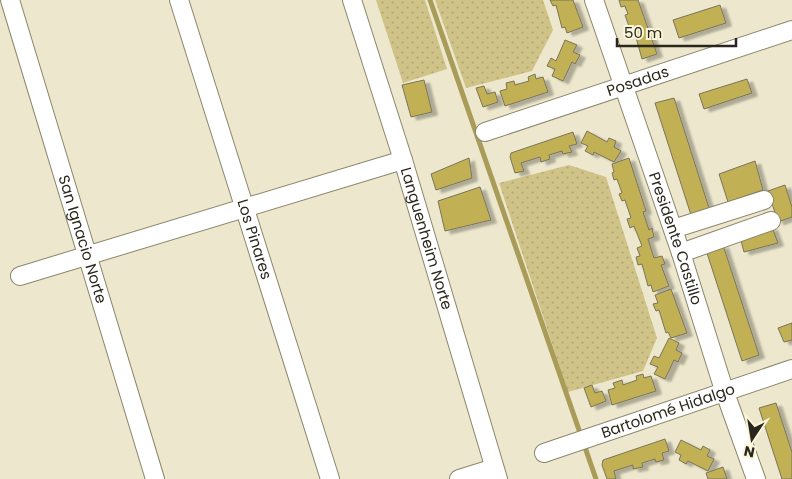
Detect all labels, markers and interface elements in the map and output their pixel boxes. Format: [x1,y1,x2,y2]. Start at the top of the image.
scale bar [617,15,736,47]
text: 50 m [624,22,662,43]
street label: Posadas [604,61,672,101]
street label: Languenheim Norte [396,165,458,312]
street label: Presidente Castillo [644,169,708,307]
street label: San Ignacio Norte [54,172,112,306]
street label: Los Pinares [232,197,277,282]
street label: Bartolomé Hidalgo [598,378,738,443]
north arrow [727,414,777,464]
text: N [742,441,757,463]

